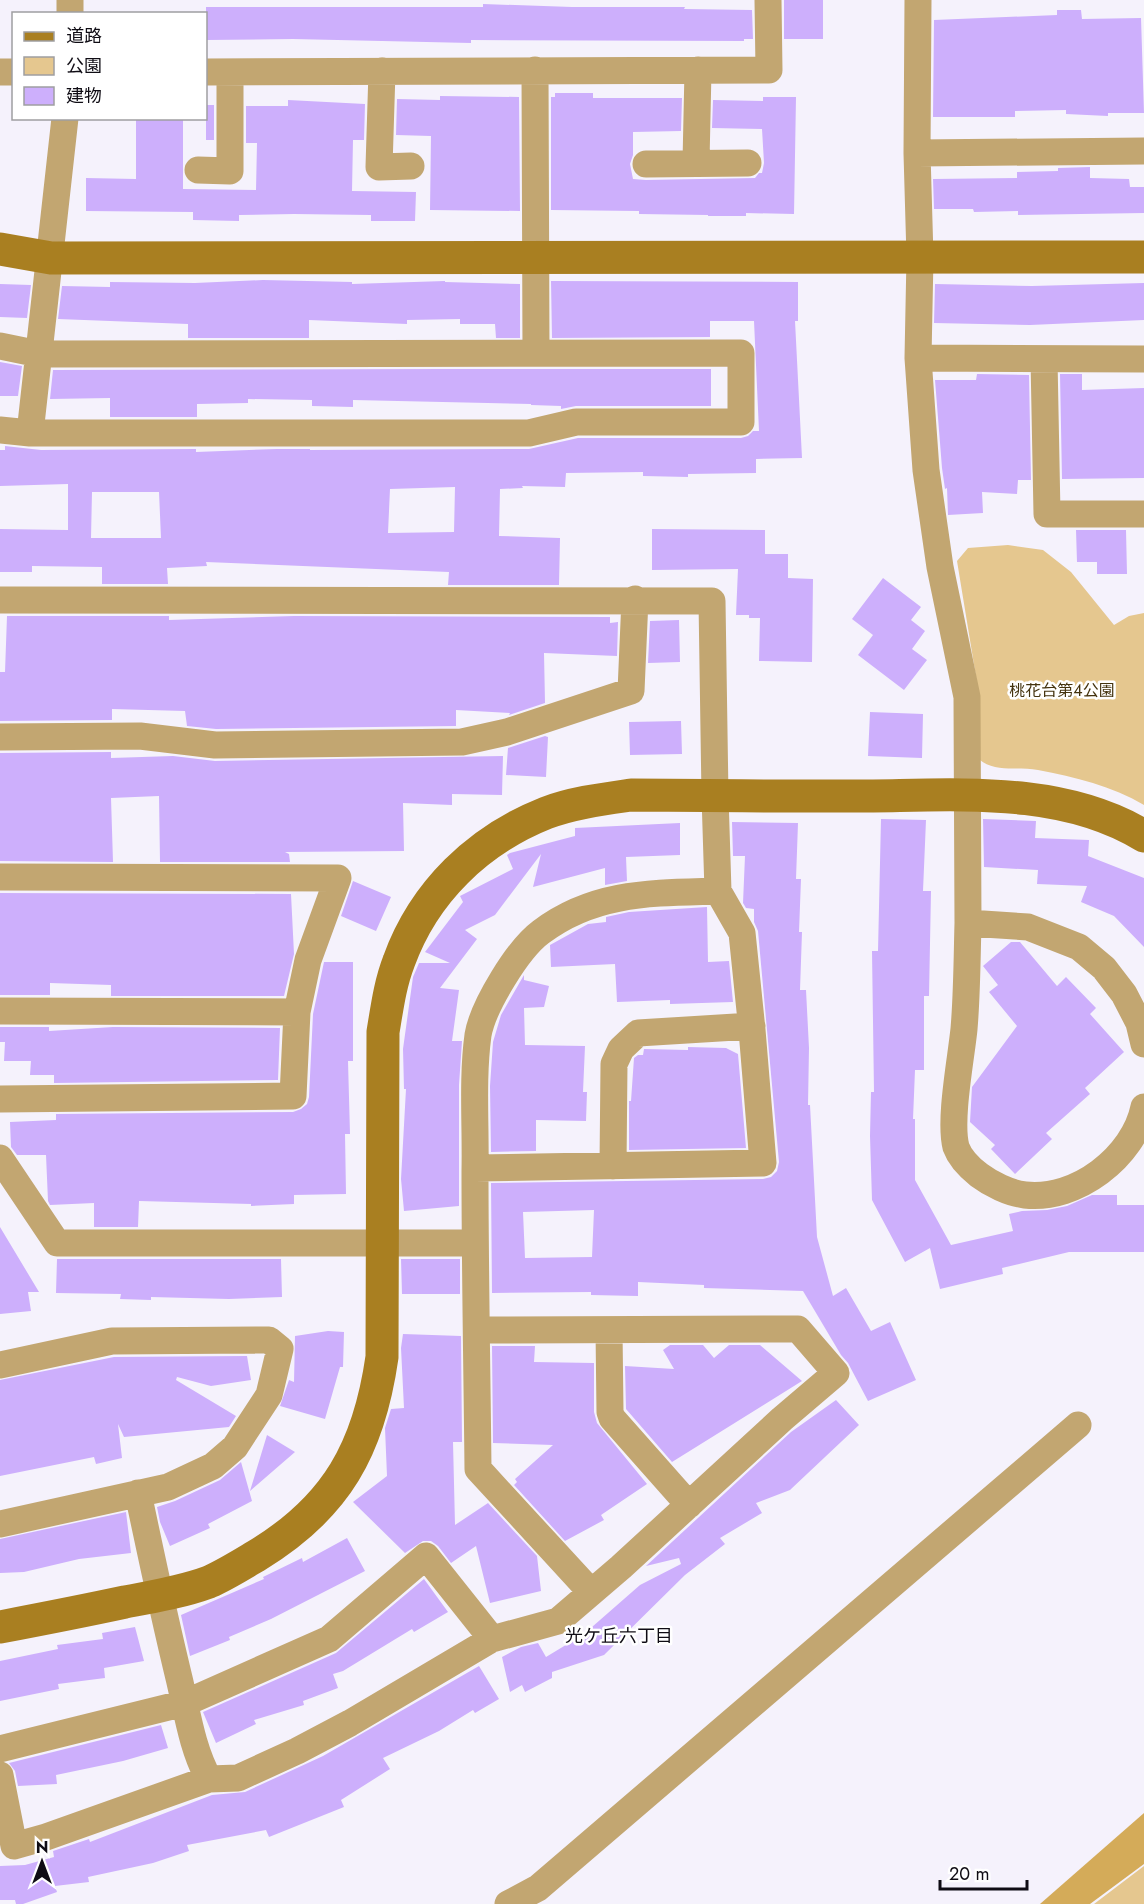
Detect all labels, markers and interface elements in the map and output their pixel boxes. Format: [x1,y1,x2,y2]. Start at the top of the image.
legend [12,12,207,120]
text: 道路 [66,23,102,49]
text: 公園 [66,53,102,79]
text: 建物 [66,83,102,109]
park label: 桃花台第4公園 [1009,679,1115,702]
district label: 光ケ丘六丁目 [565,1623,673,1649]
north arrow [12,1832,72,1892]
text: N [36,1836,48,1859]
scale bar [940,1853,1027,1891]
text: 20 m [949,1861,989,1887]

